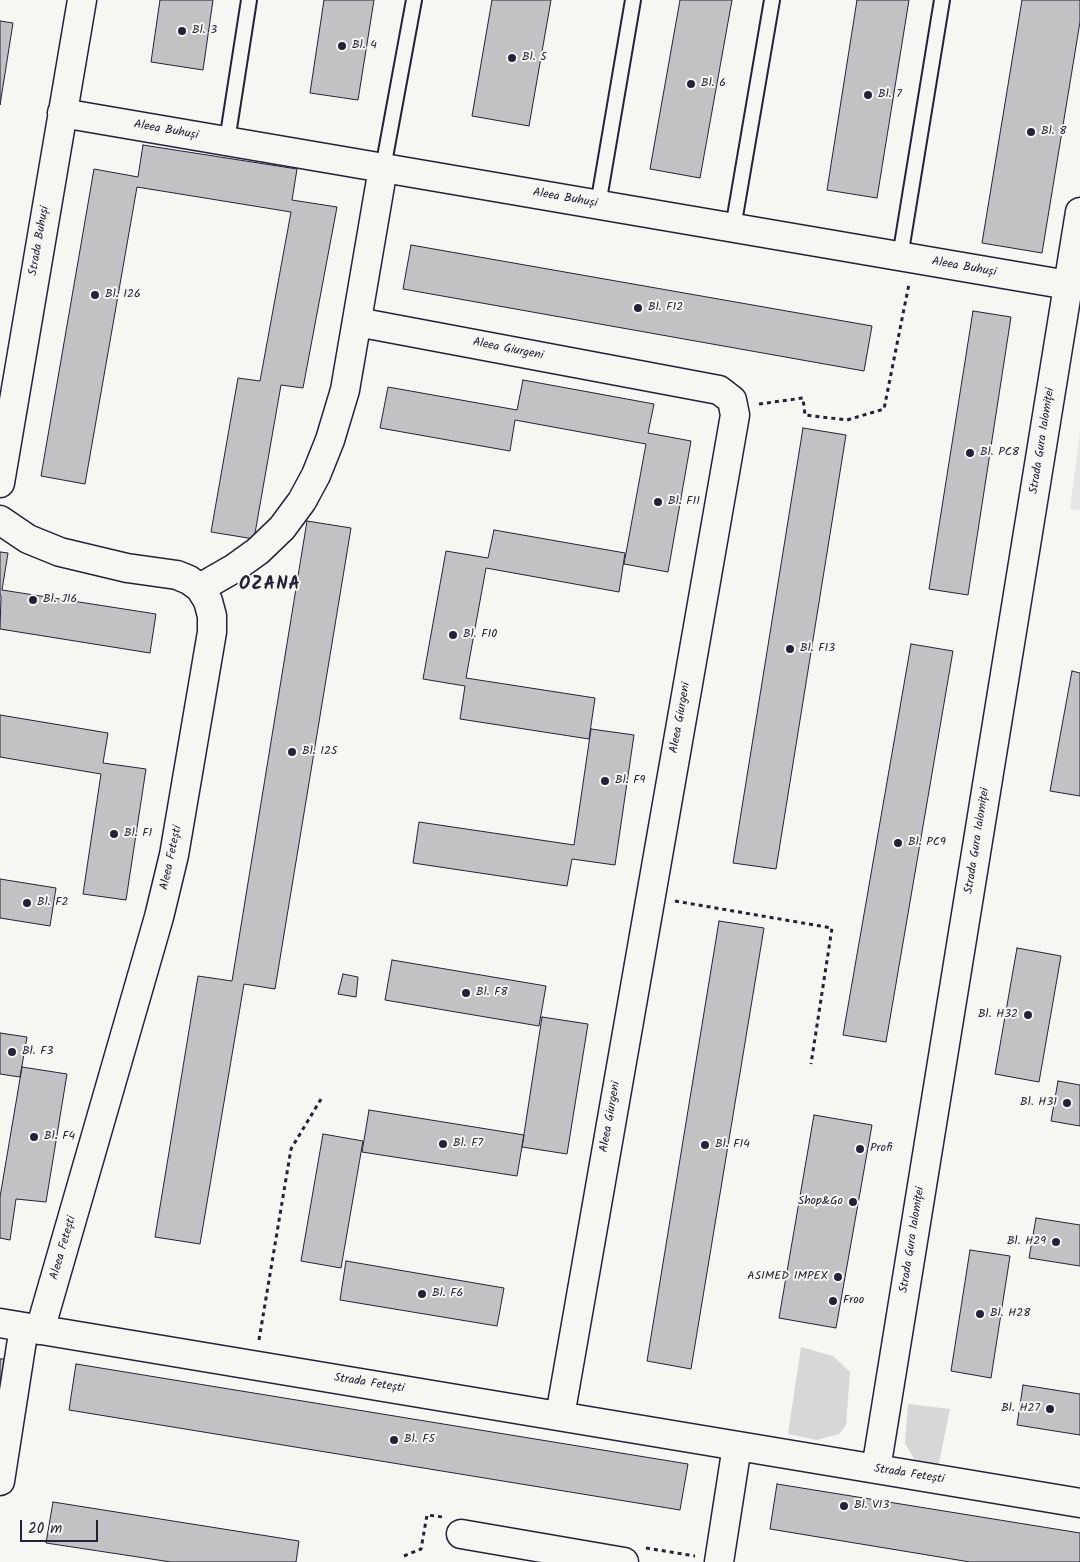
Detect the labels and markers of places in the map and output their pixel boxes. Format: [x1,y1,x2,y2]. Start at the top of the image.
place label: Bl. 3 [192,24,217,38]
marker: Bl. 3 [176,25,188,37]
place label: Bl. 4 [352,39,377,53]
marker: Bl. 4 [336,40,348,52]
place label: Bl. 5 [522,51,547,65]
marker: Bl. 5 [506,52,518,64]
place label: Bl. 6 [701,77,726,91]
marker: Bl. 6 [685,78,697,90]
place label: Bl. 7 [878,88,902,102]
marker: Bl. 7 [862,89,874,101]
place label: Bl. 8 [1041,125,1066,139]
marker: Bl. 8 [1025,126,1037,138]
place label: Bl. I26 [105,288,141,302]
marker: Bl. I26 [89,289,101,301]
place label: Bl. F12 [648,301,683,315]
marker: Bl. F12 [632,302,644,314]
place label: Bl. PC8 [980,446,1019,460]
marker: Bl. PC8 [964,447,976,459]
place label: Bl. F11 [668,495,700,509]
marker: Bl. F11 [652,496,664,508]
place label: Bl. J16 [43,593,77,607]
marker: Bl. J16 [27,594,39,606]
place label: Bl. F10 [463,628,497,642]
marker: Bl. F10 [447,629,459,641]
place label: Bl. F13 [800,642,835,656]
marker: Bl. F13 [784,643,796,655]
place label: Bl. I25 [302,745,337,759]
marker: Bl. I25 [286,746,298,758]
place label: Bl. F9 [615,774,645,788]
marker: Bl. F9 [599,775,611,787]
place label: Bl. F1 [124,827,152,841]
marker: Bl. F1 [108,828,120,840]
place label: Bl. PC9 [908,836,946,850]
marker: Bl. PC9 [892,837,904,849]
place label: Bl. F2 [37,896,68,910]
marker: Bl. F2 [21,897,33,909]
place label: Bl. F8 [476,986,508,1000]
marker: Bl. F8 [460,987,472,999]
place label: Bl. H32 [978,1008,1018,1022]
marker: Bl. H32 [1022,1009,1034,1021]
place label: Bl. F3 [22,1045,53,1059]
marker: Bl. F3 [6,1046,18,1058]
place label: Bl. H31 [1020,1096,1057,1110]
marker: Bl. H31 [1061,1097,1073,1109]
place label: Bl. F4 [44,1130,75,1144]
marker: Bl. F4 [28,1131,40,1143]
place label: Bl. F7 [453,1137,483,1151]
marker: Bl. F7 [437,1138,449,1150]
place label: Bl. F14 [715,1138,750,1152]
marker: Bl. F14 [699,1139,711,1151]
place label: Profi [870,1142,892,1156]
marker: Profi [854,1143,866,1155]
place label: Shop&Go [798,1195,843,1209]
marker: Shop&Go [847,1196,859,1208]
place label: Bl. H29 [1007,1235,1046,1249]
marker: Bl. H29 [1050,1236,1062,1248]
place label: ASIMED IMPEX [747,1270,828,1284]
marker: ASIMED IMPEX [832,1271,844,1283]
place label: Bl. F6 [432,1287,463,1301]
marker: Bl. F6 [416,1288,428,1300]
place label: Froo [843,1294,864,1308]
marker: Froo [827,1295,839,1307]
place label: Bl. H28 [990,1307,1030,1321]
marker: Bl. H28 [974,1308,986,1320]
place label: Bl. H27 [1001,1402,1040,1416]
marker: Bl. H27 [1044,1403,1056,1415]
place label: Bl. F5 [404,1433,435,1447]
marker: Bl. F5 [388,1434,400,1446]
place label: Bl. V13 [854,1499,889,1513]
marker: Bl. V13 [838,1500,850,1512]

